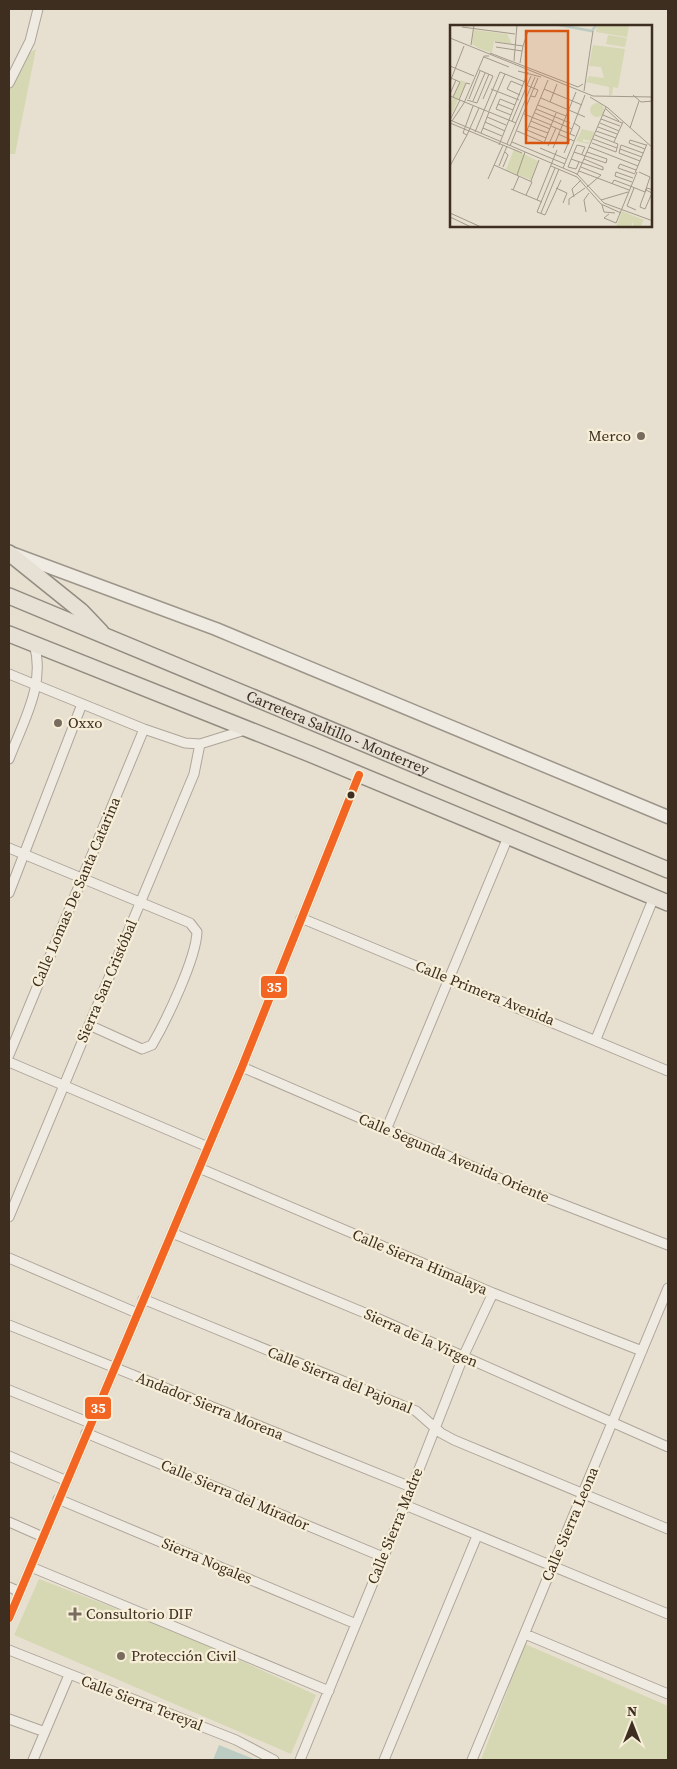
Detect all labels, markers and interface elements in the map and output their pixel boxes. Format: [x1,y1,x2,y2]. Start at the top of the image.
inset map [450,25,652,228]
place label: Merco [588,425,631,446]
marker: Merco [635,430,647,442]
street label: Carretera Saltillo - Monterrey [243,685,433,780]
place label: Oxxo [68,712,102,733]
marker: Oxxo [52,717,64,729]
unlabelled marker [346,790,356,800]
street label: Calle Lomas De Santa Catarina [26,793,125,990]
street label: Sierra San Cristóbal [71,916,142,1046]
street label: Calle Primera Avenida [412,955,558,1030]
line badge: 35 [260,975,288,999]
text: 35 [266,977,282,997]
street label: Calle Segunda Avenida Oriente [356,1108,553,1207]
street label: Calle Sierra Himalaya [349,1224,491,1300]
street label: Sierra de la Virgen [361,1303,482,1372]
street label: Calle Sierra del Pajonal [265,1341,416,1418]
street label: Andador Sierra Morena [133,1366,287,1445]
line badge: 35 [84,1396,112,1420]
text: 35 [90,1398,106,1418]
street label: Calle Sierra del Mirador [158,1454,313,1536]
street label: Calle Sierra Leona [536,1463,603,1584]
street label: Calle Sierra Madre [362,1464,428,1587]
street label: Sierra Nogales [159,1532,256,1589]
place label: Consultorio DIF [86,1603,193,1624]
marker: Consultorio DIF [68,1607,82,1621]
place label: Protección Civil [131,1645,237,1666]
marker: Protección Civil [115,1650,127,1662]
street label: Calle Sierra Tereyal [78,1670,207,1736]
north arrow [607,1699,657,1749]
text: N [627,1701,637,1721]

